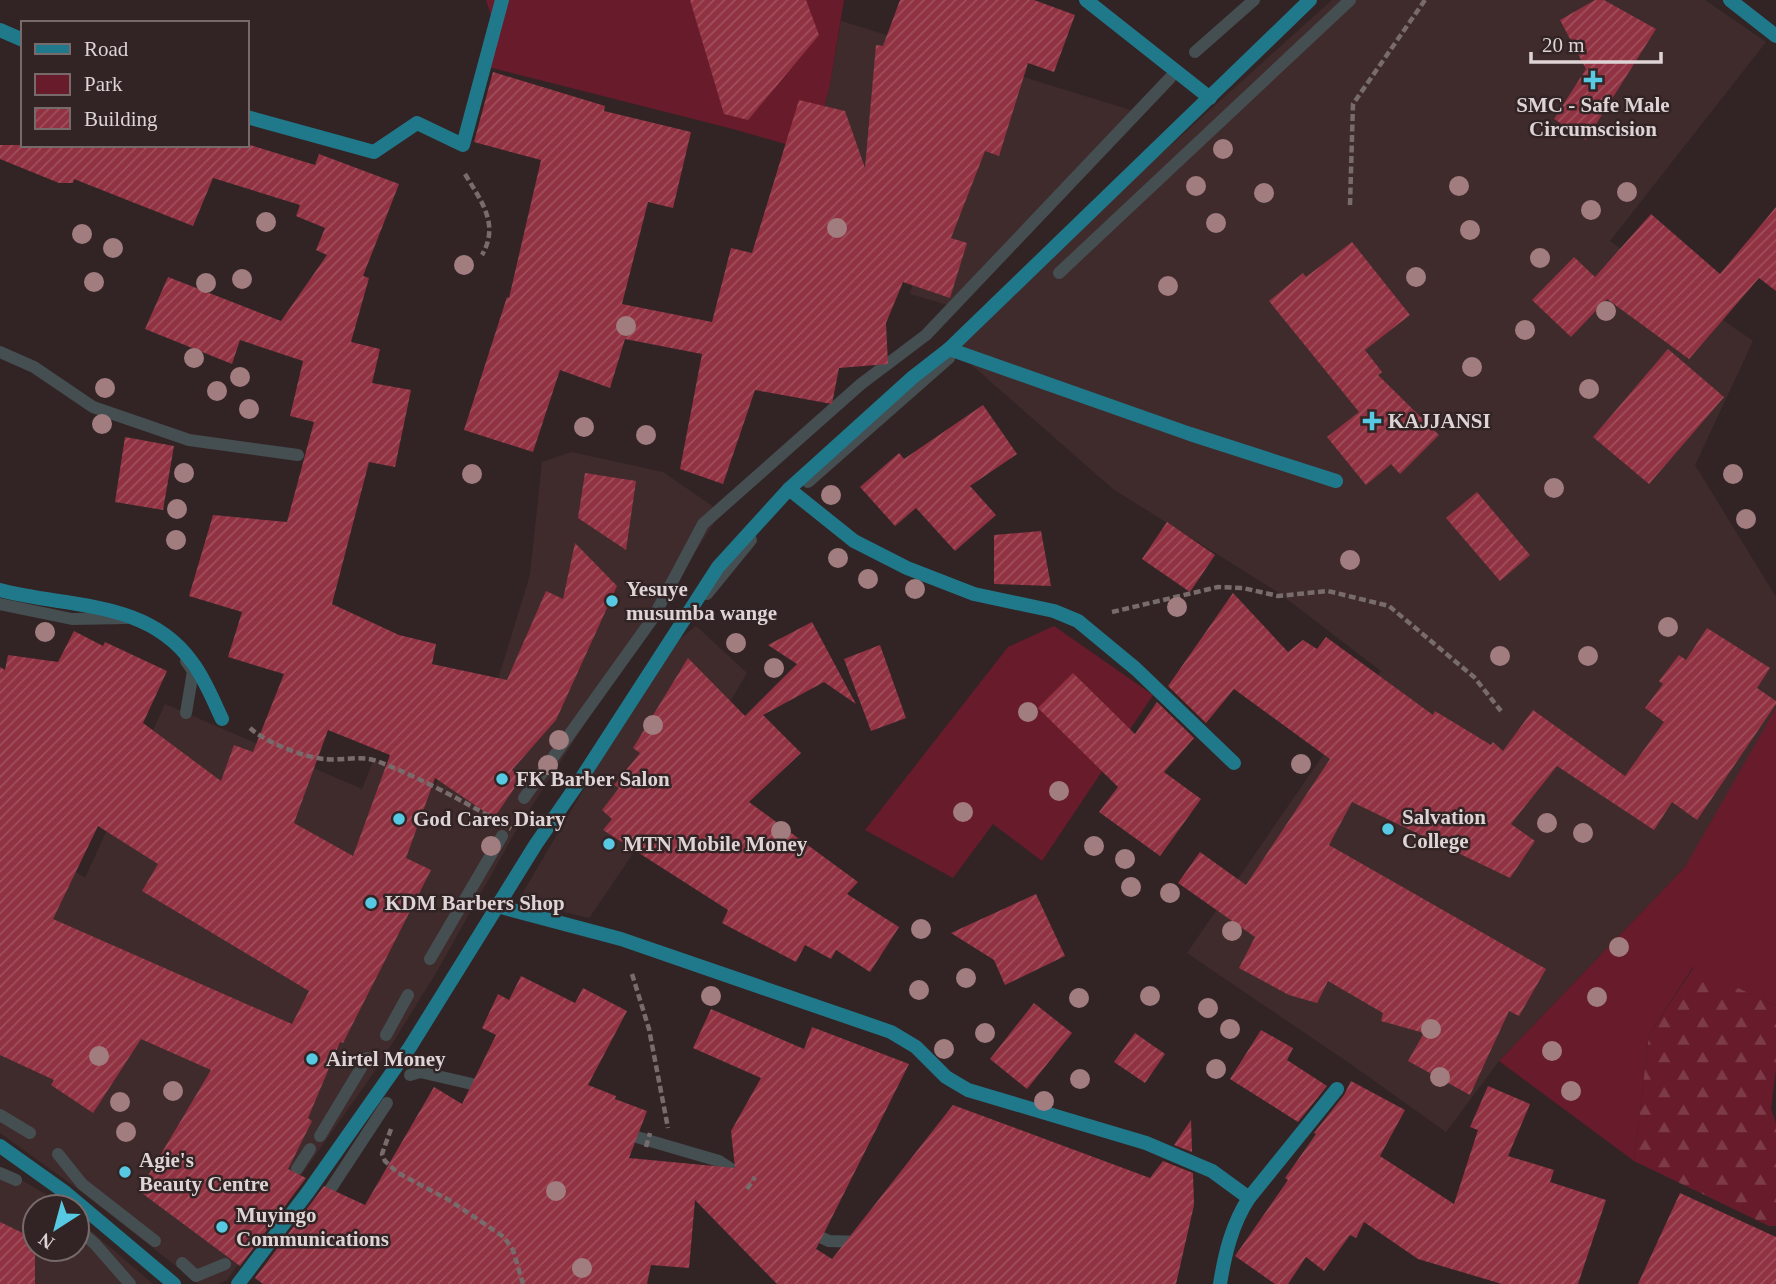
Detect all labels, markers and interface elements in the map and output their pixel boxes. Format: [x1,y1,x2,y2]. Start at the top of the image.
legend [21,21,248,147]
scale bar [1531,21,1660,65]
text: 20 m [1542,33,1585,57]
text: Road [84,37,129,61]
marker: SMC - Safe Male Circumscision [1583,70,1603,90]
text: Park [84,72,123,96]
place label: SMC - Safe Male Circumscision [1516,93,1670,141]
text: Building [84,107,158,131]
place label: KAJJANSI [1388,409,1491,433]
marker: KAJJANSI [1362,411,1382,431]
place label: Yesuye musumba wange [626,577,777,625]
marker: Yesuye musumba wange [604,593,620,609]
place label: FK Barber Salon [516,767,670,791]
marker: FK Barber Salon [494,771,510,787]
place label: Salvation College [1402,805,1486,853]
place label: God Cares Diary [413,807,566,831]
marker: God Cares Diary [391,811,407,827]
marker: Salvation College [1380,821,1396,837]
place label: MTN Mobile Money [623,832,808,856]
marker: MTN Mobile Money [601,836,617,852]
place label: KDM Barbers Shop [385,891,565,915]
marker: KDM Barbers Shop [363,895,379,911]
place label: Airtel Money [326,1047,446,1071]
marker: Airtel Money [304,1051,320,1067]
place label: Agie's Beauty Centre [139,1148,269,1196]
marker: Agie's Beauty Centre [117,1164,133,1180]
north arrow [21,1193,91,1263]
place label: Muyingo Communications [236,1203,389,1251]
marker: Muyingo Communications [214,1219,230,1235]
text: N [34,1229,58,1254]

